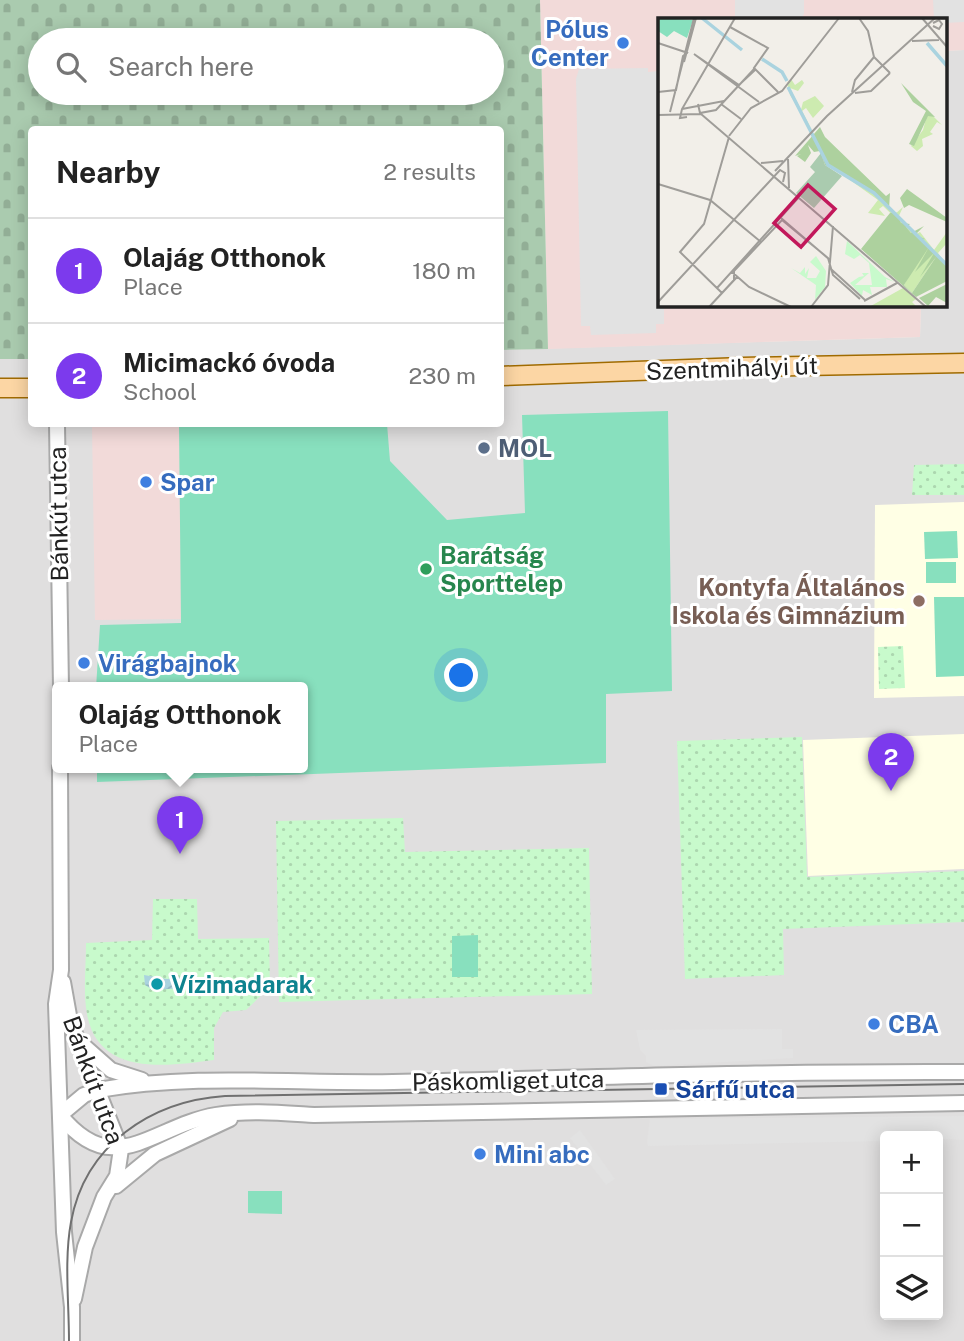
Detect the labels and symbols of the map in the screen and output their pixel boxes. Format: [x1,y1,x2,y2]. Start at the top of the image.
place label: Pólus Center [531,15,609,71]
inset map [658,18,946,306]
marker: Pólus Center [615,35,631,51]
street label: Szentmihályi út [645,351,819,385]
place label: MOL [498,434,552,462]
marker: MOL [476,440,492,456]
street label: Bánkút utca [43,446,73,582]
place label: Spar [160,468,215,496]
marker: Spar [138,474,154,490]
place label: Barátság Sporttelep [440,541,563,597]
marker: Barátság Sporttelep [418,561,434,577]
place label: Kontyfa Általános Iskola és Gimnázium [672,573,905,629]
marker: Kontyfa Általános Iskola és Gimnázium [911,593,927,609]
place label: Virágbajnok [98,649,237,677]
marker: Virágbajnok [76,655,92,671]
your location [444,658,478,692]
pin: 2 [868,733,914,791]
pin: 1 [157,796,203,854]
place label: Vízimadarak [171,970,313,998]
marker: Vízimadarak [149,976,165,992]
place label: CBA [888,1010,939,1038]
street label: Bánkút utca [58,1012,130,1148]
marker: CBA [866,1016,882,1032]
street label: Páskomliget utca [412,1064,604,1096]
place label: Sárfű utca [675,1075,795,1103]
marker: Sárfű utca [653,1081,669,1097]
place label: Mini abc [494,1140,590,1168]
marker: Mini abc [472,1146,488,1162]

